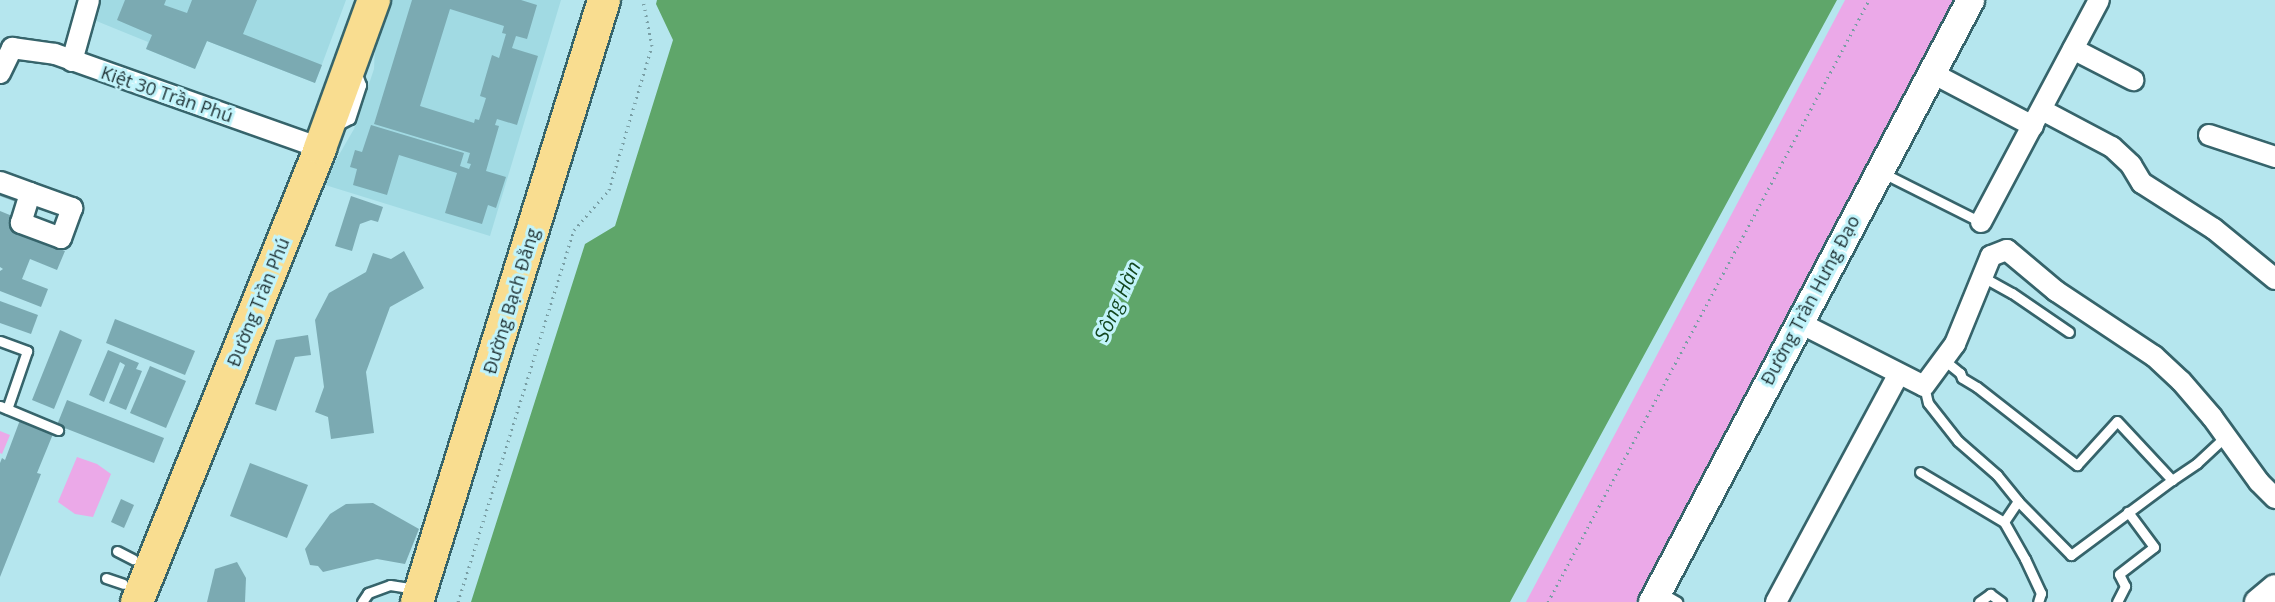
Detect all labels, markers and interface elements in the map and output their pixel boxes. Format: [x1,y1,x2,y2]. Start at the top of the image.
street label: Kiệt 30 Trần Phú [98,61,236,127]
street label: Đường Trần Hưng Đạo [1756,211,1864,389]
street label: Đường Bạch Đằng [479,225,543,377]
street label: Đường Trần Phú [222,234,294,370]
water label: Sông Hàn [1089,257,1145,345]

